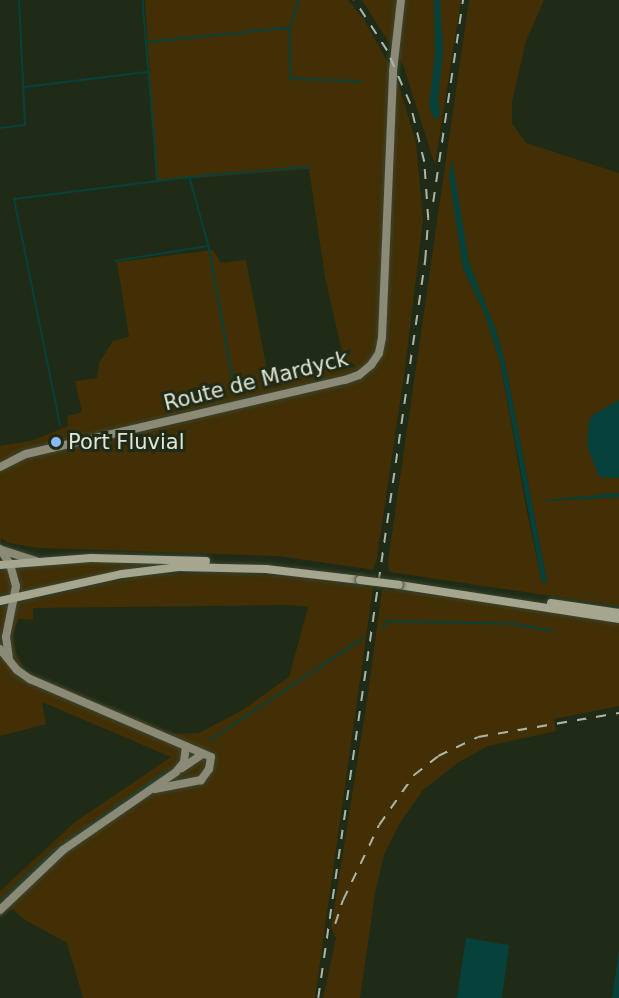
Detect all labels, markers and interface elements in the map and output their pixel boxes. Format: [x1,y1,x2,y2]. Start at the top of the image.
street label: Route de Mardyck [161,346,351,416]
place label: Port Fluvial [68,429,184,455]
marker: Port Fluvial [49,435,63,449]

